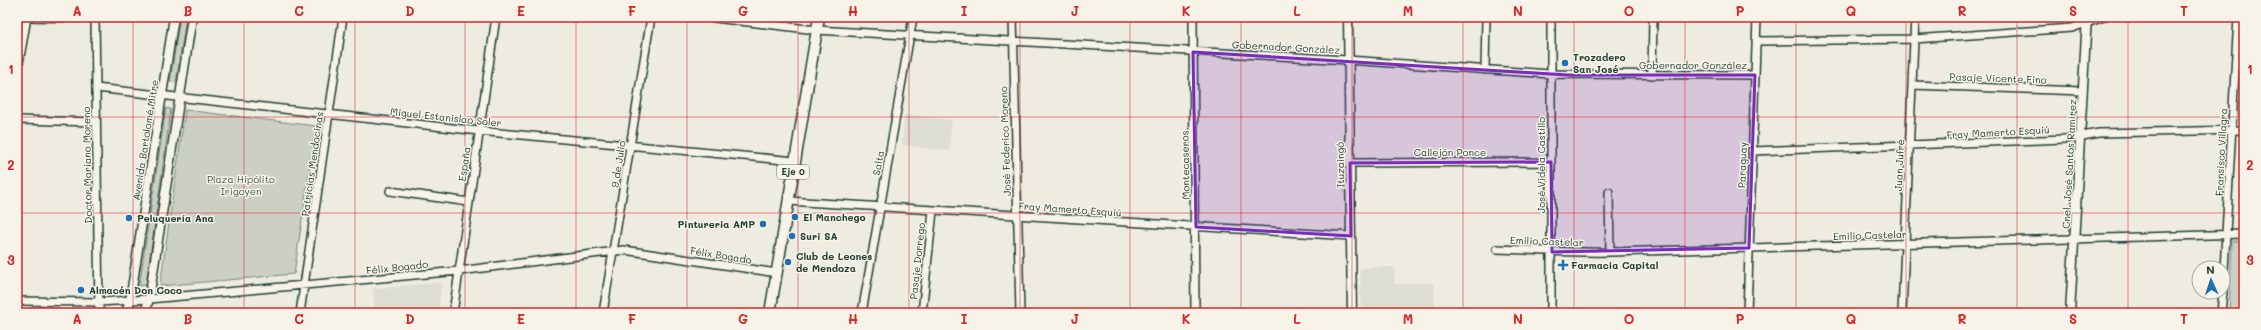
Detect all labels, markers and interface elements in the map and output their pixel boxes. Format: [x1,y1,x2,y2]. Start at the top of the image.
text: A [72,2,82,19]
text: B [184,2,193,19]
text: C [294,2,304,19]
text: D [405,2,415,19]
text: E [517,2,525,19]
text: F [628,2,636,19]
text: G [738,2,748,19]
text: H [848,2,858,19]
text: I [961,2,968,19]
text: J [1071,2,1079,19]
text: K [1182,2,1191,19]
text: L [1293,2,1301,19]
text: M [1403,2,1413,19]
text: N [1513,2,1523,19]
text: O [1624,2,1634,19]
text: P [1736,2,1745,19]
text: Q [1846,2,1856,19]
text: R [1958,2,1967,19]
text: S [2069,2,2077,19]
text: T [2180,2,2188,19]
street label: Gobernador González [1232,37,1341,57]
place label: Trozadero San José [1573,50,1626,76]
marker: Trozadero San José [1560,58,1570,68]
street label: Gobernador González [1639,58,1747,72]
text: 1 [8,60,14,77]
text: 1 [2247,60,2253,77]
street label: Pasaje Vicente Fino [1949,69,2047,87]
street label: Avenida Bartolomé Mitre [129,79,161,201]
street label: José Federico Moreno [996,86,1014,196]
street label: Cnel. José Santos Ramírez [2059,99,2079,229]
street label: Miguel Estanislao Soler [390,104,502,130]
street label: Doctor Mariano Moreno [79,106,95,224]
street label: Fransisco Villagra [2212,108,2230,196]
street label: Patricias Mendocinas [298,111,326,217]
street label: José Videla Castillo [1534,117,1548,213]
street label: Fray Mamerto Esquiú [1946,122,2050,142]
street label: Montecaseros [1177,130,1193,200]
street label: 9 de Julio [607,139,629,188]
street label: Juan Jufré [1891,139,1907,191]
street label: Ituzaingó [1333,142,1347,188]
street label: Paraguay [1734,142,1750,188]
street label: Callejón Ponce [1414,145,1486,159]
street label: España [455,146,473,182]
street label: Salta [869,149,887,177]
text: 2 [7,156,15,173]
text: 2 [2246,156,2254,173]
road number: Eje 0 [777,165,809,179]
park label: Plaza Hipólito Irigoyen [207,172,275,198]
street label: Fray Mamerto Esquiú [1018,198,1122,220]
place label: El Manchego [803,210,865,224]
place label: Peluquería Ana [137,211,214,225]
marker: El Manchego [790,212,800,222]
marker: Peluquería Ana [124,213,134,223]
place label: Pintureria AMP [677,217,755,231]
marker: Pintureria AMP [758,219,768,229]
street label: Pasaje Dorrego [906,222,928,300]
street label: Emilio Castelar [1833,227,1907,243]
place label: Suri SA [800,229,837,243]
marker: Suri SA [787,231,797,241]
street label: Emilio Castelar [1510,233,1584,249]
street label: Félix Bogado [689,243,753,267]
place label: Club de Leones de Mendoza [796,249,872,275]
text: 3 [7,251,15,268]
text: 3 [2246,251,2254,268]
street label: Félix Bogado [365,257,429,277]
marker: Club de Leones de Mendoza [783,257,793,267]
place label: Farmacia Capital [1571,258,1659,272]
marker: Farmacia Capital [1558,260,1568,270]
north arrow [2191,260,2231,300]
text: N [2206,262,2215,277]
place label: Almacén Don Coco [89,283,182,297]
marker: Almacén Don Coco [76,285,86,295]
text: A [72,310,82,327]
text: B [184,310,193,327]
text: C [294,310,304,327]
text: D [405,310,415,327]
text: E [517,310,525,327]
text: F [628,310,636,327]
text: G [738,310,748,327]
text: H [848,310,858,327]
text: I [961,310,968,327]
text: J [1071,310,1079,327]
text: K [1182,310,1191,327]
text: L [1293,310,1301,327]
text: M [1403,310,1413,327]
text: N [1513,310,1523,327]
text: O [1624,310,1634,327]
text: P [1736,310,1745,327]
text: Q [1846,310,1856,327]
text: R [1958,310,1967,327]
text: S [2069,310,2077,327]
text: T [2180,310,2188,327]

